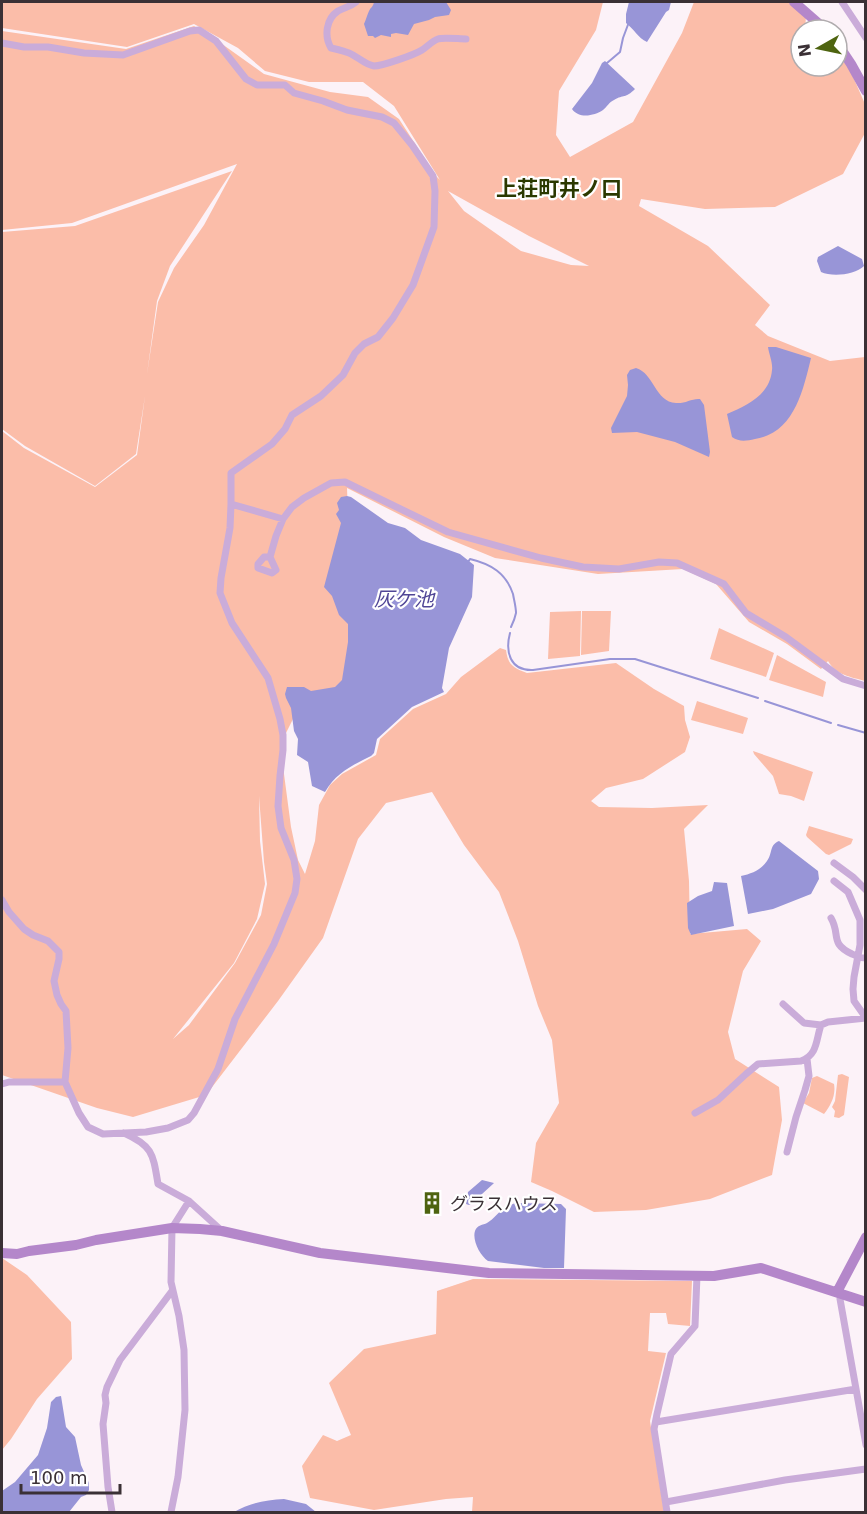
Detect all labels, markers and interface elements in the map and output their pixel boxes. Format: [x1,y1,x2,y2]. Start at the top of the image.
north arrow [789,18,849,78]
text: N [794,42,815,58]
district label: 上荘町井ノ口 [496,177,622,201]
water label: 灰ケ池 [374,587,436,611]
building icon: グラスハウス [419,1190,445,1216]
place label: グラスハウス [450,1193,558,1214]
scale bar [21,1457,120,1495]
text: 100 m [30,1467,88,1488]

